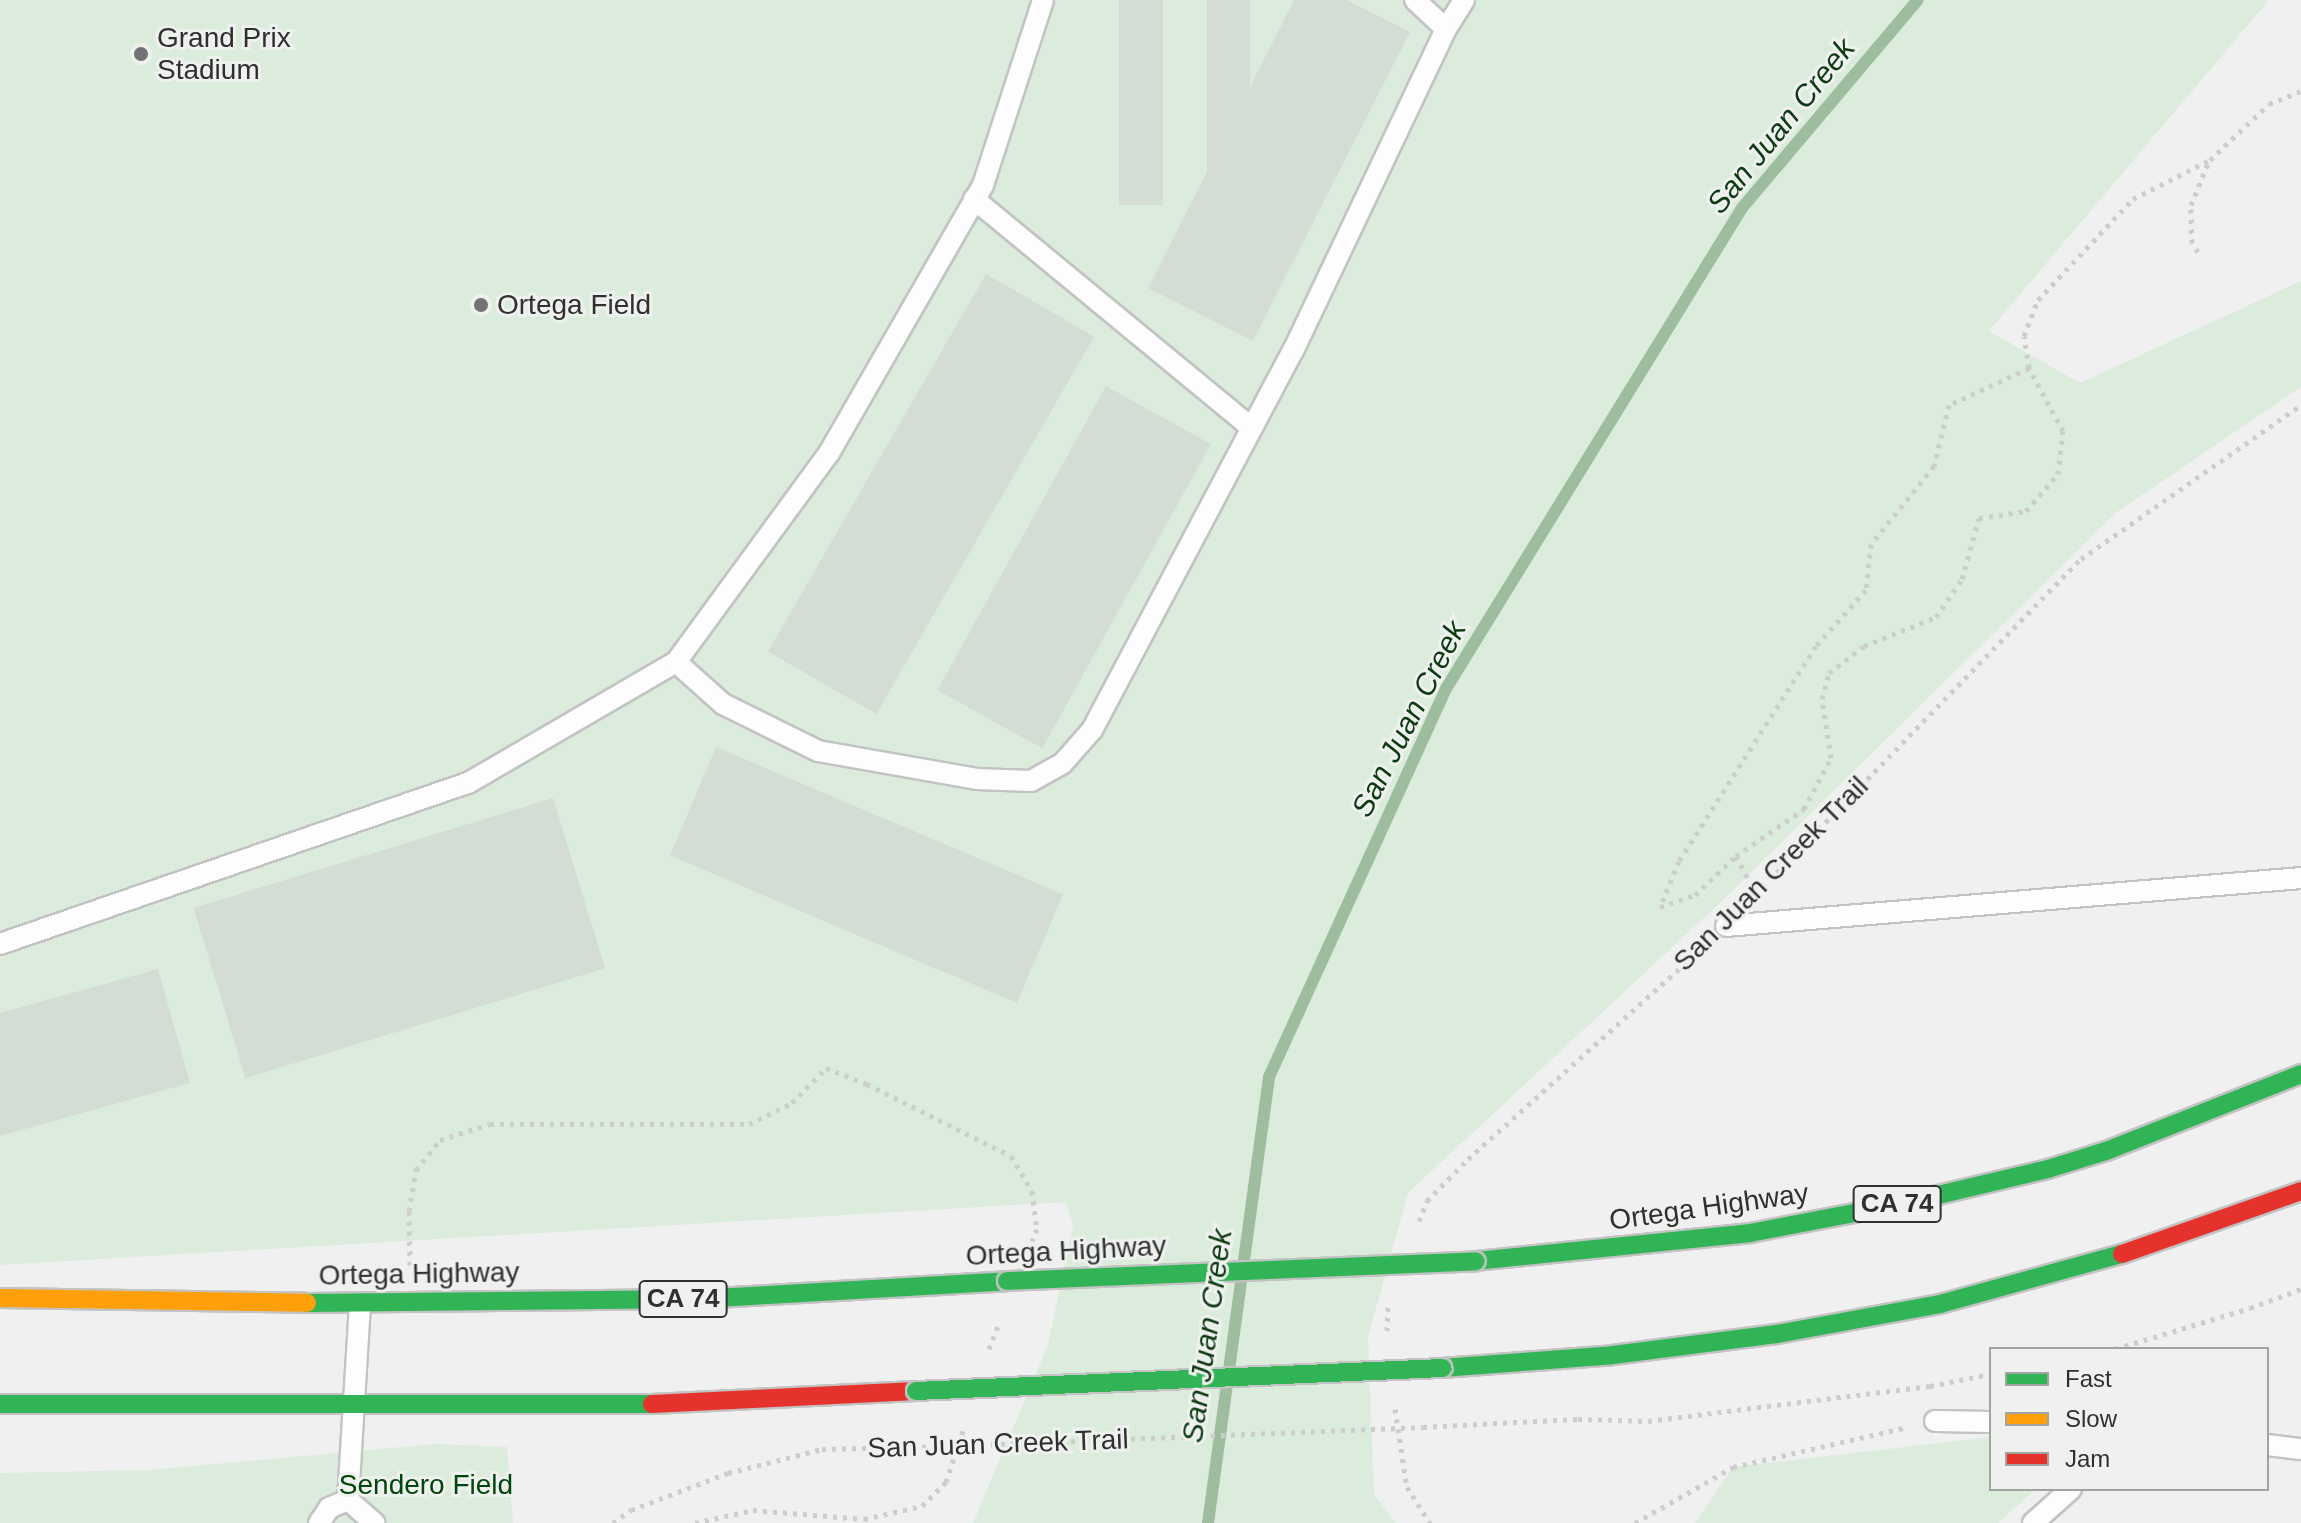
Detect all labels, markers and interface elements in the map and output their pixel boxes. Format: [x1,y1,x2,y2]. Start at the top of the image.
place label: Grand Prix Stadium [157,21,291,87]
water label: San Juan Creek [1699,31,1863,221]
marker: Grand Prix Stadium [132,45,150,63]
place label: Ortega Field [497,288,651,322]
marker: Ortega Field [472,296,490,314]
water label: San Juan Creek [1344,615,1474,823]
street label: San Juan Creek Trail [1667,770,1875,978]
street label: Ortega Highway [1607,1176,1811,1238]
road number: CA 74 [1851,1182,1943,1226]
water label: San Juan Creek [1174,1227,1240,1445]
street label: Ortega Highway [965,1229,1167,1273]
street label: Ortega Highway [318,1255,520,1293]
road number: CA 74 [637,1277,729,1321]
legend [1989,1347,2269,1491]
text: Fast [2065,1365,2112,1392]
text: Slow [2065,1405,2117,1432]
street label: San Juan Creek Trail [867,1423,1129,1465]
text: Jam [2065,1445,2110,1472]
park label: Sendero Field [339,1468,513,1502]

